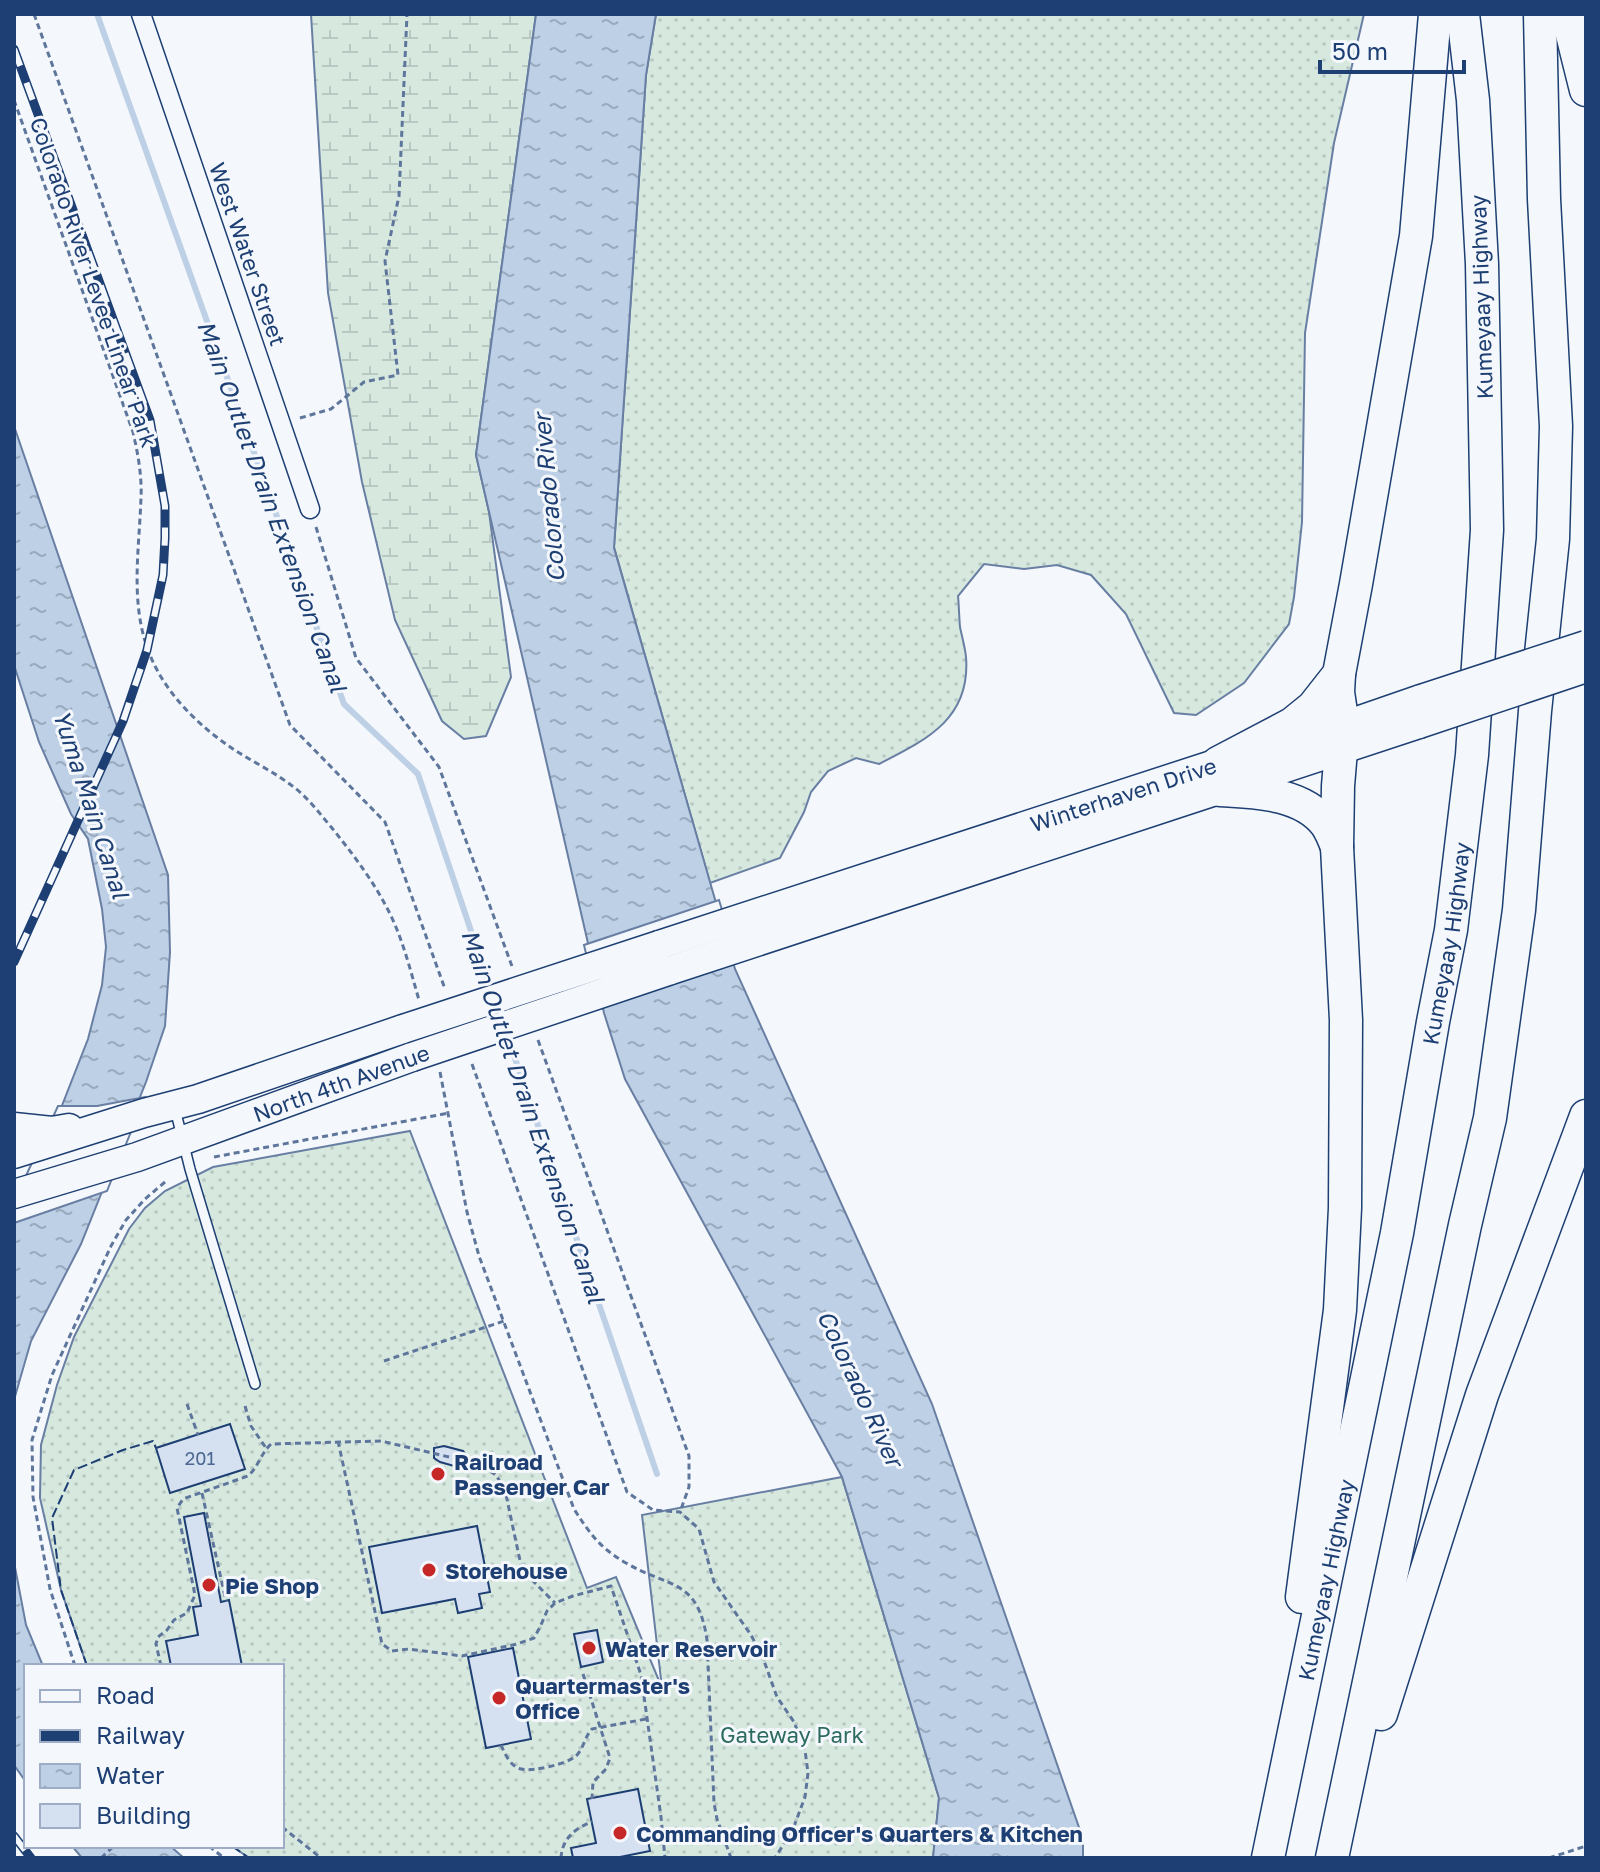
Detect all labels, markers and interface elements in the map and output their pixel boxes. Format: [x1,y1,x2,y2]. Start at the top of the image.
scale bar [1320,24,1464,74]
text: 50 m [1332,36,1388,65]
street label: Colorado River Levee Linear Park [25,113,163,451]
street label: West Water Street [204,159,292,349]
street label: Kumeyaay Highway [1464,194,1498,400]
water label: Main Outlet Drain Extension Canal [192,316,354,697]
water label: Colorado River [526,409,570,584]
water label: Yuma Main Canal [48,706,137,903]
street label: Winterhaven Drive [1026,751,1220,837]
street label: Kumeyaay Highway [1416,840,1475,1047]
water label: Main Outlet Drain Extension Canal [456,925,612,1308]
street label: North 4th Avenue [249,1039,433,1127]
water label: Colorado River [812,1305,911,1474]
house number: 201 [185,1447,215,1469]
place label: Railroad Passenger Car [454,1448,610,1500]
marker: Railroad Passenger Car [429,1465,447,1483]
street label: Kumeyaay Highway [1291,1477,1359,1683]
place label: Storehouse [445,1557,568,1584]
marker: Storehouse [420,1561,438,1579]
place label: Pie Shop [225,1572,319,1599]
marker: Pie Shop [200,1576,218,1594]
place label: Water Reservoir [605,1635,778,1662]
marker: Water Reservoir [580,1639,598,1657]
legend [24,1664,284,1848]
place label: Quartermaster's Office [515,1672,690,1724]
text: Road [96,1680,155,1709]
marker: Quartermaster's Office [490,1689,508,1707]
text: Railway [96,1720,185,1749]
park label: Gateway Park [720,1721,864,1748]
text: Water [96,1760,164,1789]
text: Building [96,1800,191,1829]
place label: Commanding Officer's Quarters & Kitchen [636,1820,1083,1847]
marker: Commanding Officer's Quarters & Kitchen [611,1824,629,1842]

